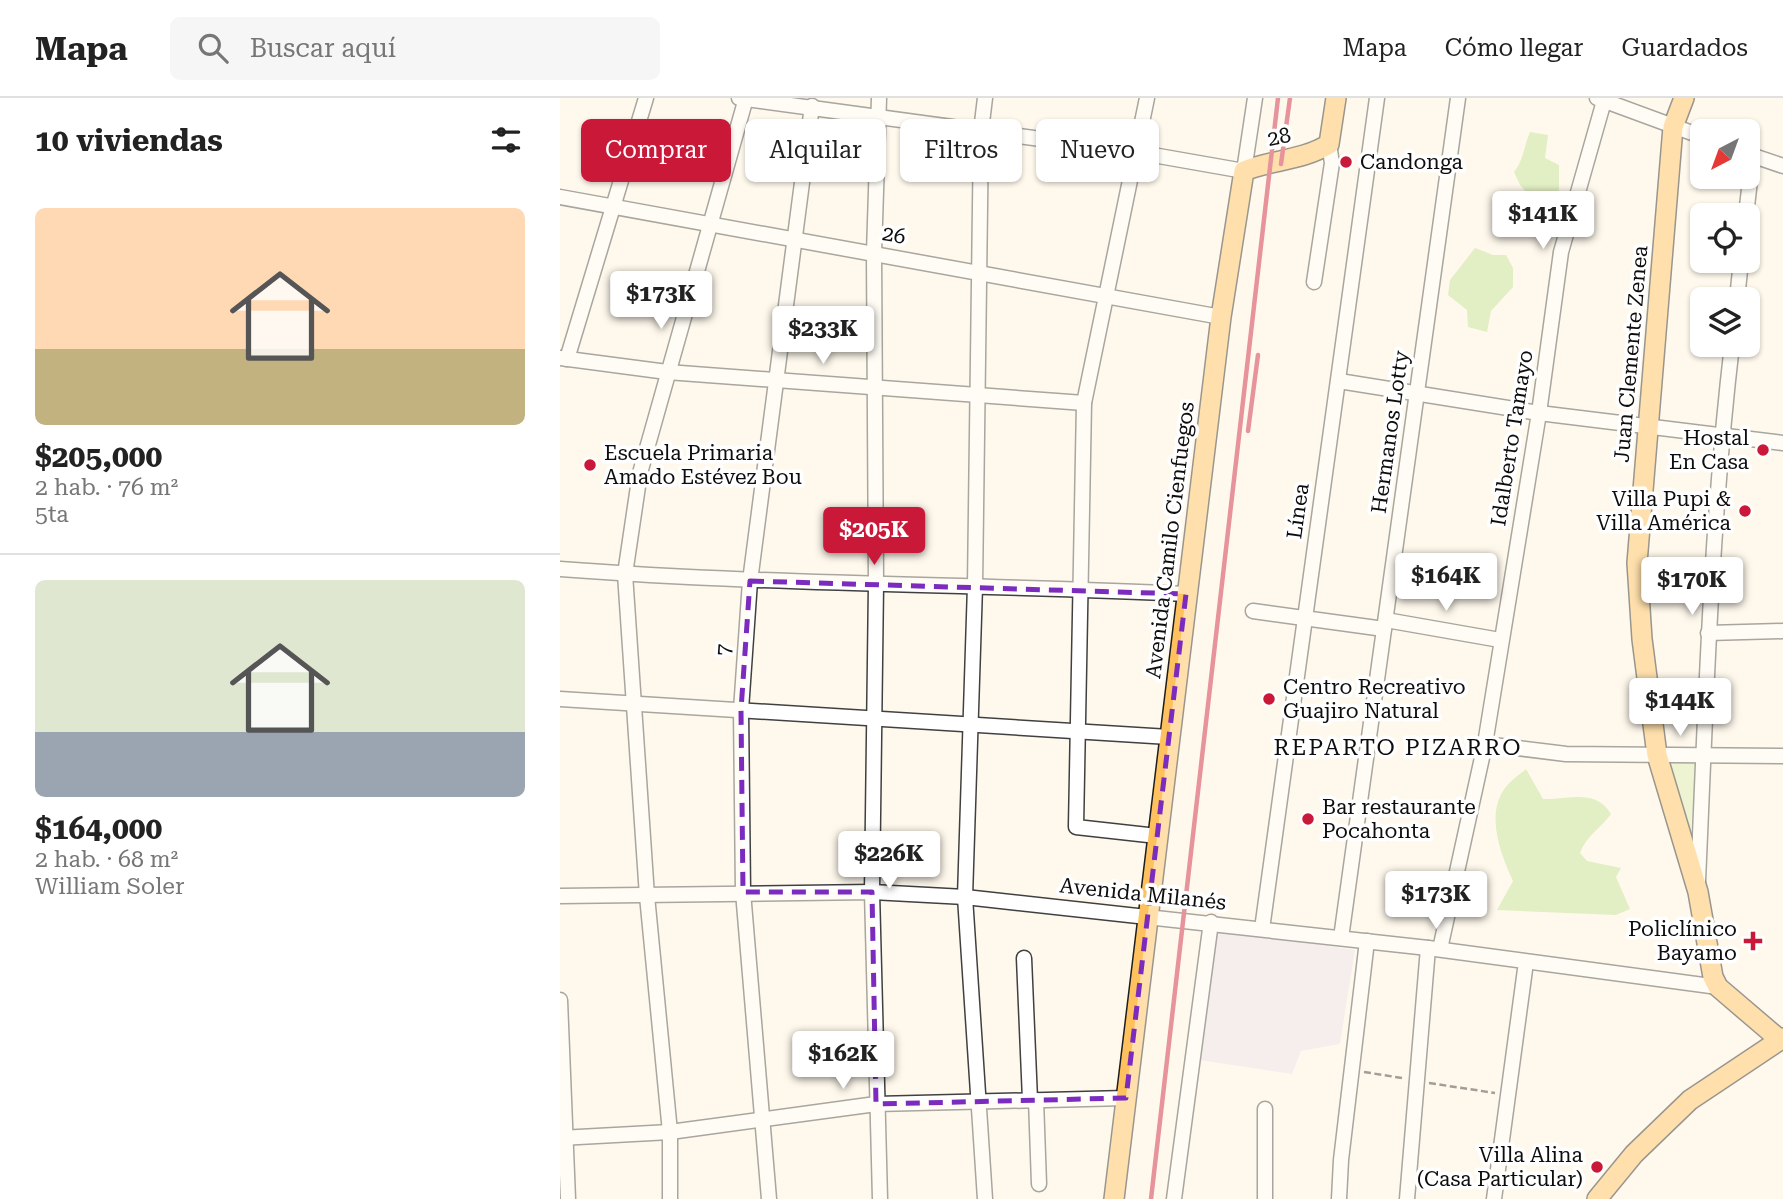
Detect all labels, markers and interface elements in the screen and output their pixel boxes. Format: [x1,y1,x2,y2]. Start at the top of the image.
search box [170,17,660,80]
text: Mapa [35,29,128,68]
icon: search [194,29,232,67]
text: Buscar aquí [250,33,396,63]
text: Mapa [1343,34,1407,62]
text: Cómo llegar [1445,34,1583,62]
text: Guardados [1621,34,1748,62]
chip: Comprar [581,119,731,182]
chip: Alquilar [745,119,886,182]
chip: Filtros [900,119,1022,182]
chip: Nuevo [1036,119,1159,182]
north arrow [1690,119,1760,189]
map controls [1690,119,1760,357]
icon: filters [487,121,525,159]
text: 10 viviendas [35,123,223,158]
street label: 28 [1265,123,1293,151]
place label: Candonga [1360,150,1463,174]
marker: Candonga [1338,154,1354,170]
pin: $141K [1494,192,1592,251]
text: $141K [1508,200,1578,227]
button: locate [1690,203,1760,273]
street label: 26 [880,221,908,249]
street label: Juan Clemente Zenea [1610,244,1652,464]
icon: home [217,253,343,379]
pin: $173K [612,272,710,331]
text: $173K [626,280,696,307]
button: layers [1690,287,1760,357]
pin: $233K [774,306,872,366]
text: $233K [788,315,858,342]
street label: Hermanos Lotty [1367,348,1413,515]
street label: Idalberto Tamayo [1486,348,1538,528]
street label: Avenida Camilo Cienfuegos [1141,400,1199,680]
place label: Hostal En Casa [1669,426,1750,474]
text: $205,000 [35,439,162,474]
place label: Escuela Primaria Amado Estévez Bou [604,441,802,489]
marker: Hostal En Casa [1755,442,1771,458]
marker: Escuela Primaria Amado Estévez Bou [582,457,598,473]
text: 2 hab. · 76 m² [35,474,178,501]
street label: Línea [1282,481,1314,540]
place label: Villa Pupi & Villa América [1596,487,1732,535]
text: 5ta [35,501,69,528]
marker: Villa Pupi & Villa América [1737,503,1753,519]
pin: $205K [825,508,923,567]
text: $205K [839,516,909,543]
pin: $164K [1397,554,1495,613]
pin: $170K [1643,558,1741,617]
text: $164K [1411,562,1481,589]
text: $170K [1657,566,1727,593]
icon: home [217,625,343,751]
street label: 7 [712,643,736,657]
place label: Centro Recreativo Guajiro Natural [1283,675,1466,723]
pin: $144K [1631,678,1729,738]
text: $144K [1645,687,1715,714]
marker: Centro Recreativo Guajiro Natural [1261,691,1277,707]
district label: REPARTO PIZARRO [1274,734,1522,761]
place label: Bar restaurante Pocahonta [1322,795,1476,843]
text: $164,000 [35,811,162,846]
marker: Bar restaurante Pocahonta [1300,811,1316,827]
pin: $226K [840,832,938,891]
text: $226K [854,840,924,867]
text: 2 hab. · 68 m² [35,846,178,873]
pin: $173K [1387,872,1485,931]
text: William Soler [35,873,184,900]
street label: Avenida Milanés [1059,873,1227,915]
text: $173K [1401,880,1471,907]
place label: Policlínico Bayamo [1628,917,1737,965]
marker: Policlínico Bayamo [1743,931,1763,951]
pin: $162K [794,1032,892,1091]
text: $162K [808,1040,878,1067]
place label: Villa Alina (Casa Particular) [1417,1143,1584,1191]
marker: Villa Alina (Casa Particular) [1589,1159,1605,1175]

